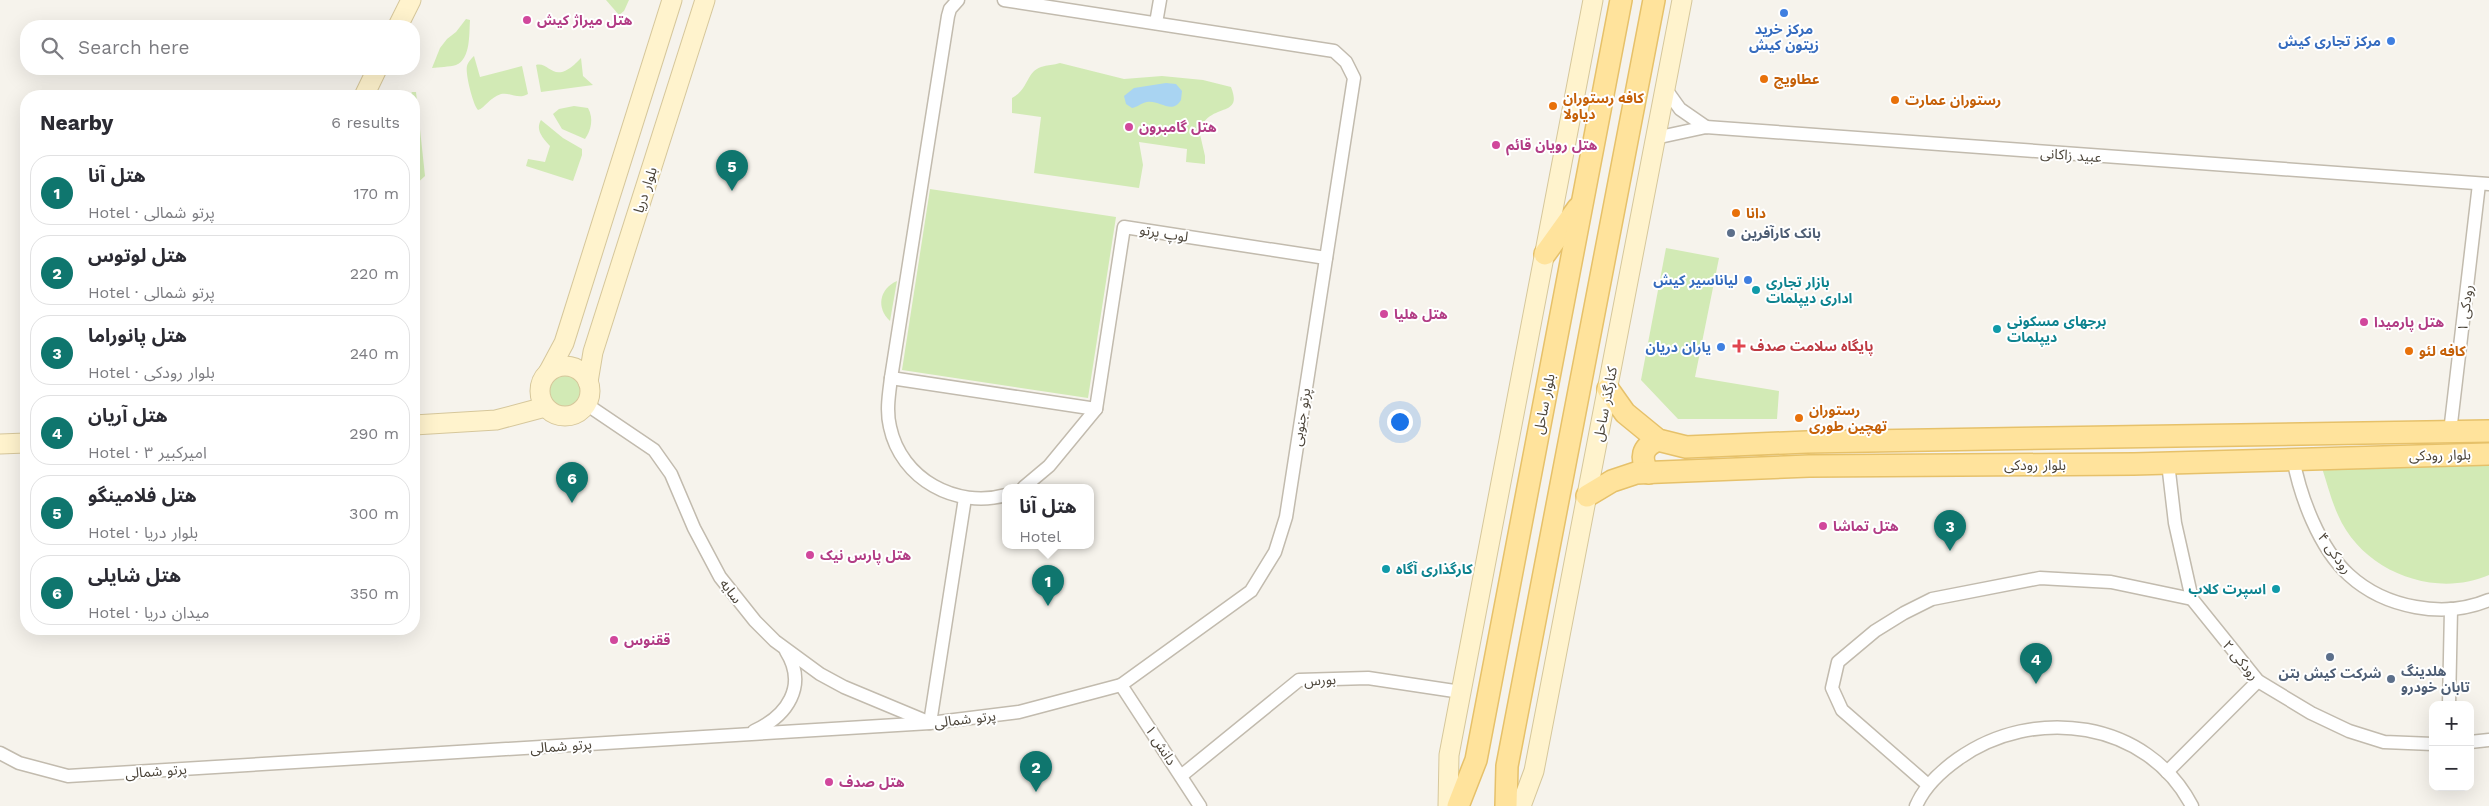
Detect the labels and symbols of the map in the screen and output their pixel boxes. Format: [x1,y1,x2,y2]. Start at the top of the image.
marker: مرکز خرید زیتون کیش [1778,7,1790,19]
place label: هتل میراژ کیش [537,12,632,29]
marker: هتل میراژ کیش [521,14,533,26]
place label: مرکز خرید زیتون کیش [1749,21,1819,54]
place label: مرکز تجاری کیش [2278,33,2381,50]
marker: مرکز تجاری کیش [2385,35,2397,47]
place label: عطاویچ [1774,71,1820,89]
marker: عطاویچ [1758,73,1770,85]
place label: کافه رستوران دیاولا [1563,90,1645,122]
place label: رستوران عمارت [1905,92,2001,109]
marker: رستوران عمارت [1889,94,1901,106]
marker: کافه رستوران دیاولا [1547,100,1559,112]
place label: هتل گامبرون [1139,119,1217,136]
marker: هتل گامبرون [1123,121,1135,133]
place label: هتل رویان قائم [1506,137,1598,156]
marker: هتل رویان قائم [1490,139,1502,151]
street label: عبید زاکانی [2040,145,2102,166]
pin: 5 [716,150,748,191]
street label: بلوار دریا [630,165,661,215]
place label: دانا [1746,205,1766,221]
marker: دانا [1730,207,1742,219]
street label: لوپ پرتو [1138,221,1189,247]
place label: بانک کارآفرین [1741,225,1821,242]
marker: بانک کارآفرین [1725,227,1737,239]
place label: لیاناسیر کیش [1653,272,1738,289]
marker: لیاناسیر کیش [1742,274,1754,286]
place label: بازار تجاری اداری دیپلمات [1766,274,1853,308]
marker: بازار تجاری اداری دیپلمات [1750,284,1762,296]
street label: رودکی ۱ [2454,284,2477,332]
place label: هتل هلیا [1394,306,1448,322]
marker: هتل هلیا [1378,308,1390,320]
place label: برجهای مسکونی دیپلمات [2007,313,2106,347]
place label: هتل پارمیدا [2374,314,2444,332]
marker: هتل پارمیدا [2358,316,2370,328]
marker: برجهای مسکونی دیپلمات [1991,323,2003,335]
place label: پایگاه سلامت صدف [1750,338,1874,356]
place label: یاران دریان [1646,339,1711,356]
marker: پایگاه سلامت صدف [1732,339,1746,353]
marker: یاران دریان [1715,341,1727,353]
place label: کافه لئو [2419,343,2466,359]
marker: کافه لئو [2403,345,2415,357]
street label: کنارگذر ساحل [1590,365,1621,443]
street label: بلوار ساحل [1530,372,1559,436]
street label: پرتو جنوبی [1289,387,1316,448]
place label: رستوران تهچین طوری [1809,402,1887,436]
your location [1387,409,1413,435]
marker: رستوران تهچین طوری [1793,412,1805,424]
street label: بلوار رودکی [2409,446,2471,465]
street label: بلوار رودکی [2004,457,2066,474]
pin: 6 [556,462,588,503]
pin: 3 [1934,510,1966,551]
place label: هتل تماشا [1833,518,1899,534]
marker: هتل تماشا [1817,520,1829,532]
street label: رودکی ۴ [2314,529,2355,577]
place label: هتل پارس نیک [820,547,911,565]
marker: هتل پارس نیک [804,549,816,561]
place label: کارگذاری آگاه [1396,561,1473,578]
marker: کارگذاری آگاه [1380,563,1392,575]
pin: 1 [1032,565,1064,606]
street label: سایه [717,576,745,606]
place label: اسپرت کلاب [2188,581,2266,599]
marker: اسپرت کلاب [2270,583,2282,595]
place label: ققنوس [624,632,670,648]
marker: ققنوس [608,634,620,646]
street label: رودکی ۲ [2219,637,2262,684]
pin: 4 [2020,643,2052,684]
marker: شرکت کیش بتن [2324,651,2336,663]
place label: هلدینگ تابان خودرو [2401,663,2470,696]
place label: شرکت کیش بتن [2278,665,2382,682]
street label: بورس [1303,671,1337,690]
marker: هلدینگ تابان خودرو [2385,673,2397,685]
street label: پرتو شمالی [933,707,997,733]
street label: دانش ۱ [1141,722,1180,769]
street label: پرتو شمالی [530,736,593,758]
pin: 2 [1020,751,1052,792]
street label: پرتو شمالی [125,761,188,783]
place label: هتل صدف [839,774,905,790]
marker: هتل صدف [823,776,835,788]

